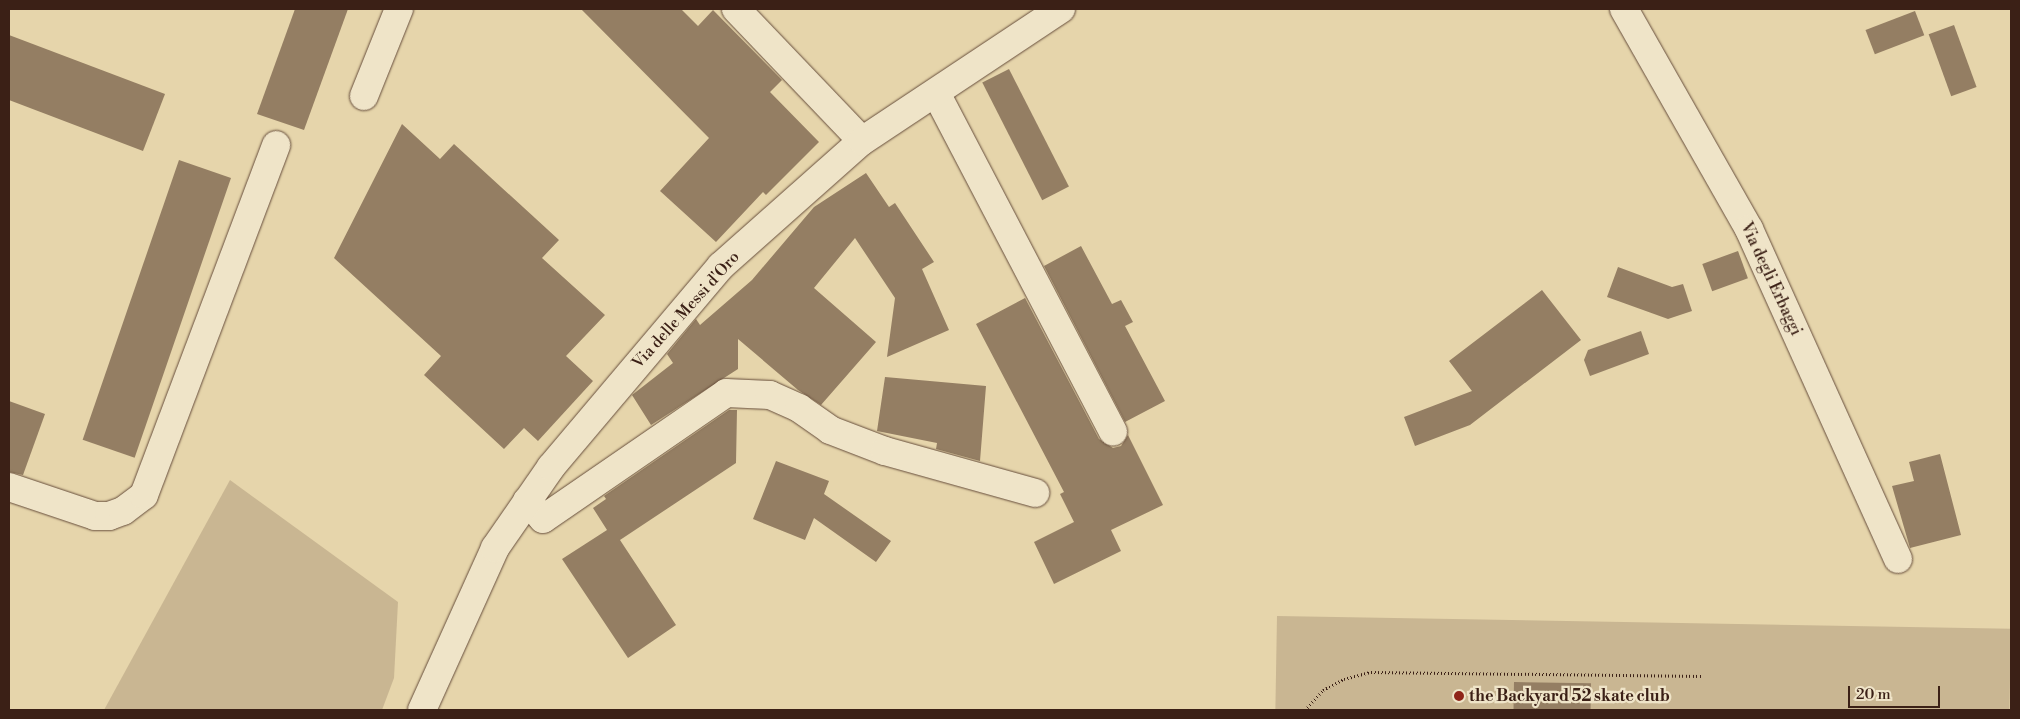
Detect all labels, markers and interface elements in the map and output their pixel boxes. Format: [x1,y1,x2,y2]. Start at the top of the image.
street label: Via degli Erbaggi [1736,219,1806,339]
street label: Via delle Messi d'Oro [628,247,744,373]
scale bar [1850,676,1942,708]
text: 20 m [1856,685,1891,704]
place label: the Backyard 52 skate club [1469,686,1670,706]
marker: the Backyard 52 skate club [1453,690,1465,702]

